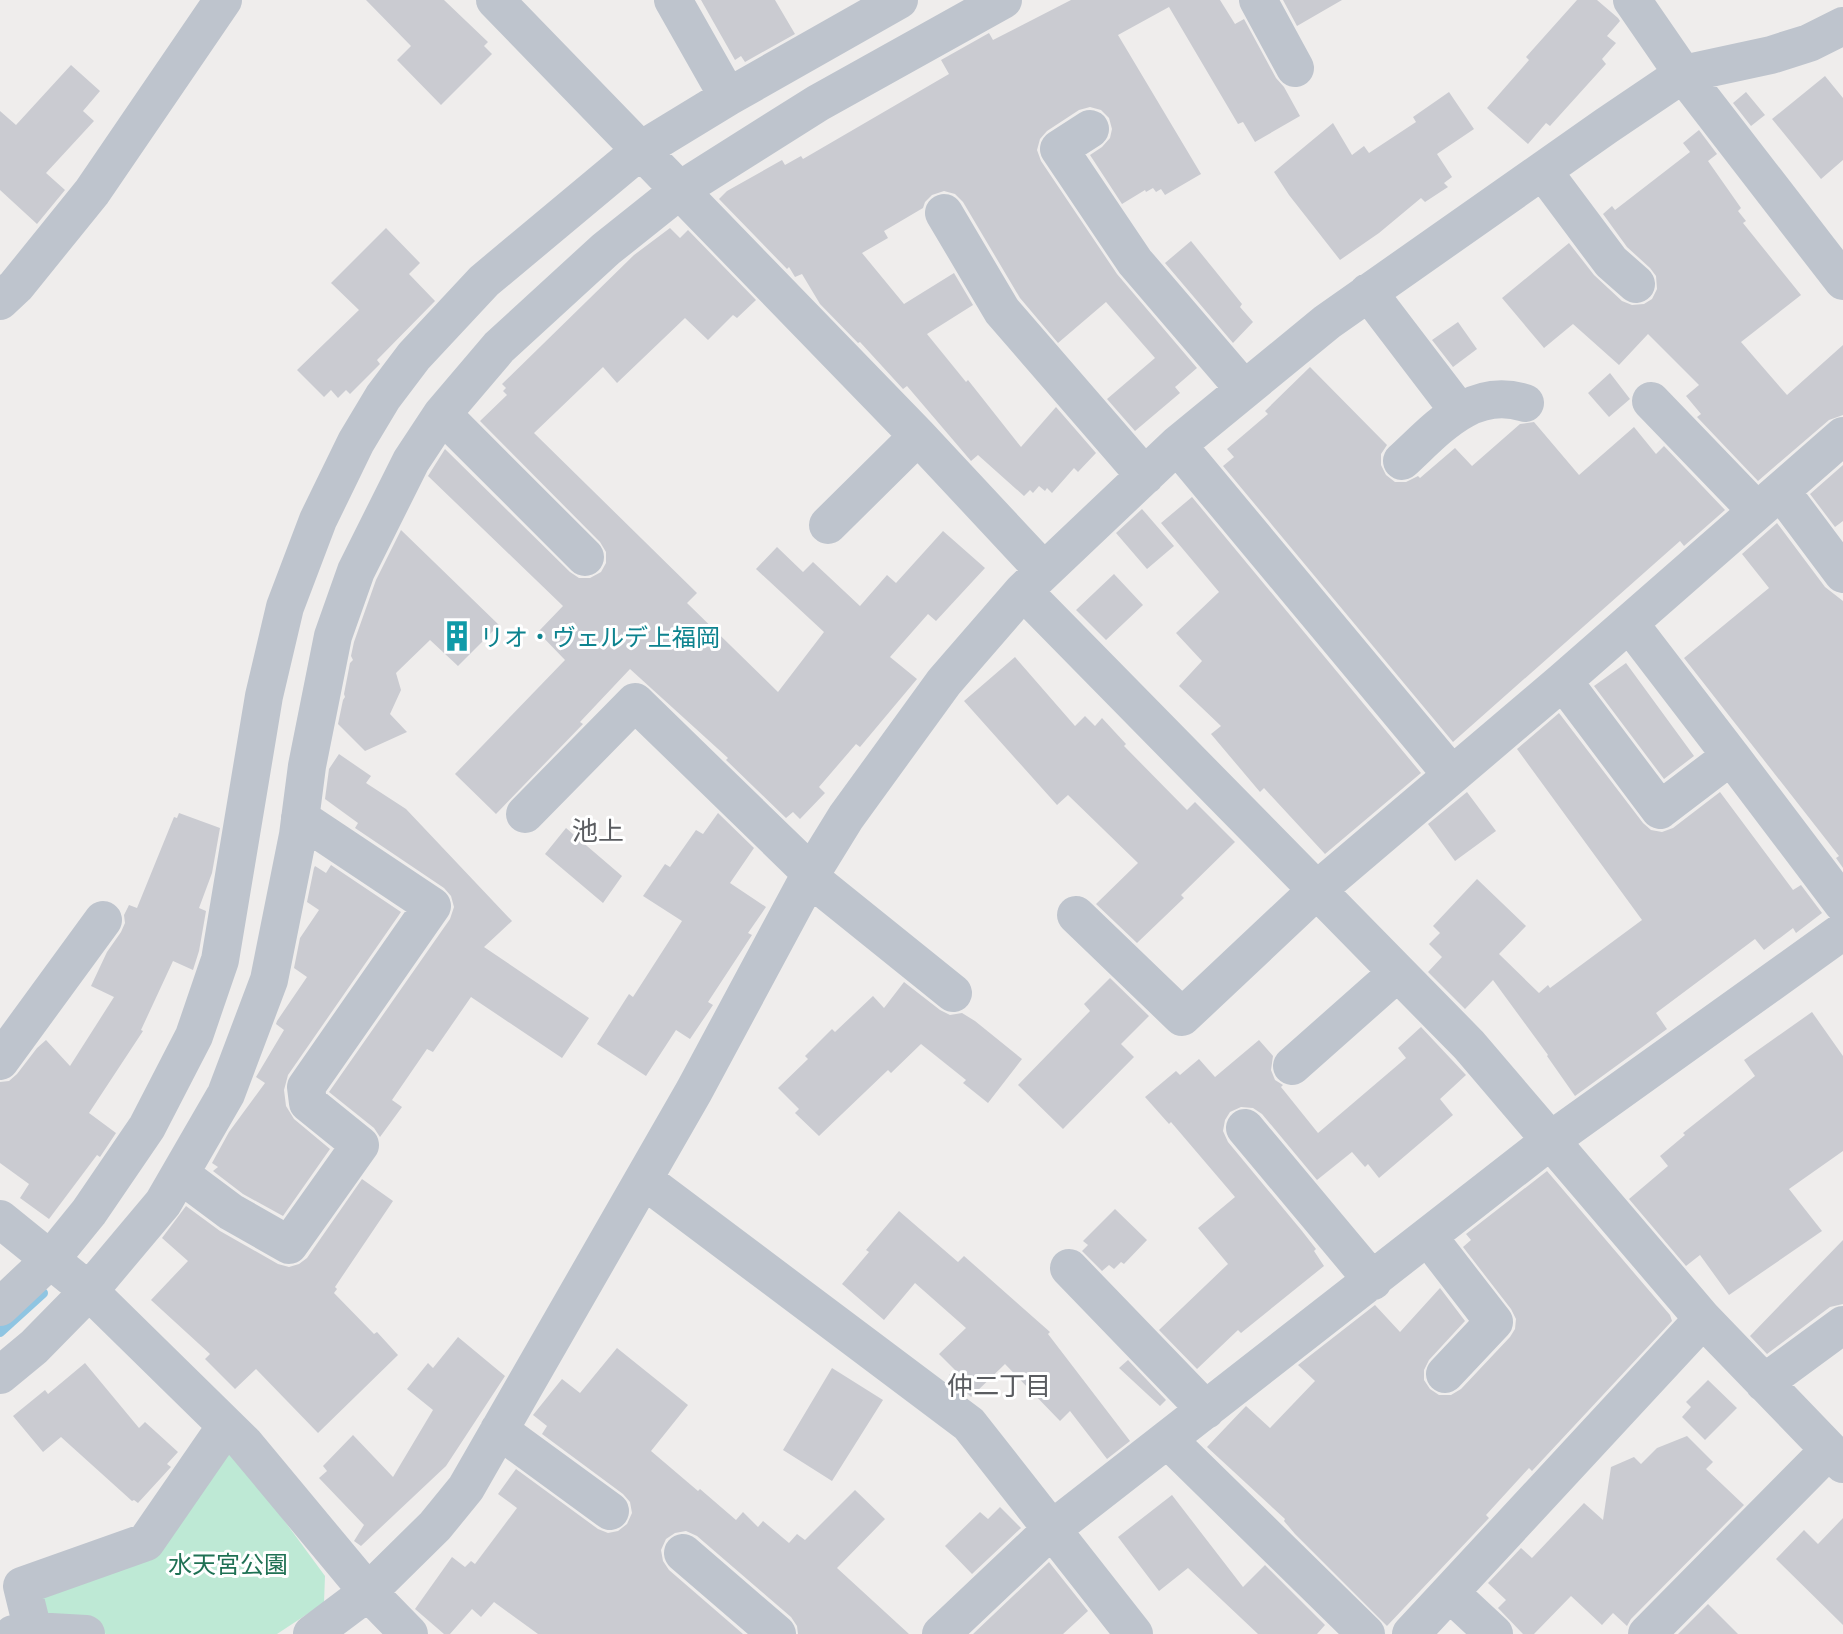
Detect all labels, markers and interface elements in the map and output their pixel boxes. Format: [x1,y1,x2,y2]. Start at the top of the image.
building icon: リオ・ヴェルデ上福岡 [440,619,474,653]
place label: リオ・ヴェルデ上福岡 [480,622,720,651]
district label: 池上 [572,814,624,846]
district label: 仲二丁目 [947,1369,1051,1401]
park label: 水天宮公園 [168,1549,288,1578]

